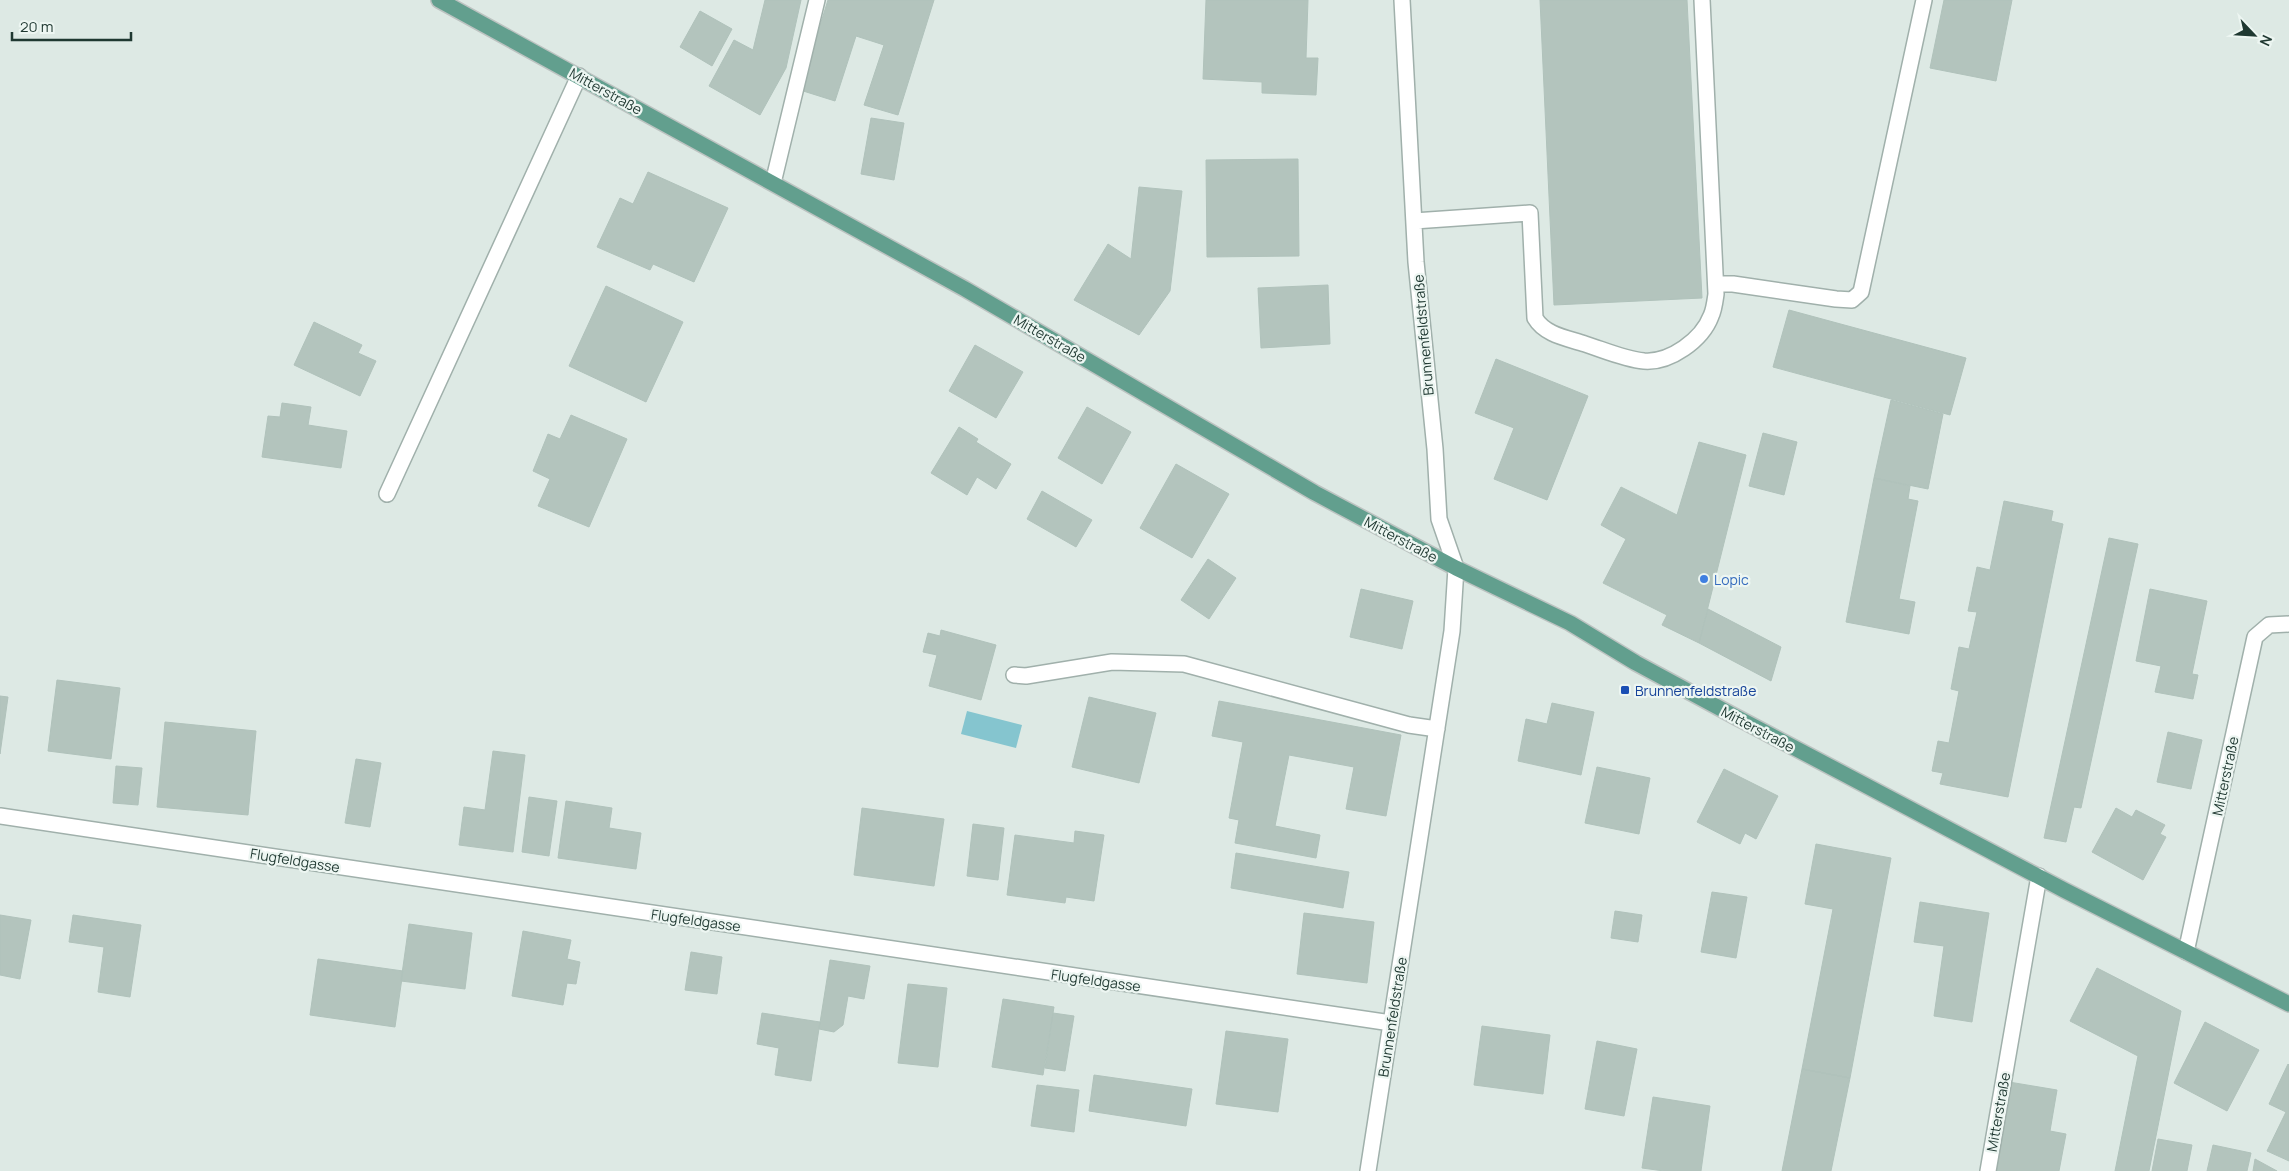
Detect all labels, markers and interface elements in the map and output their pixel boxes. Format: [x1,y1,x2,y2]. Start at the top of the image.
scale bar [12,10,131,42]
north arrow [2229,10,2279,60]
text: 20 m [20,16,53,37]
text: N [2255,32,2277,49]
street label: Mitterstraße [566,63,646,119]
street label: Brunnenfeldstraße [1408,274,1438,396]
street label: Mitterstraße [1010,310,1090,366]
street label: Mitterstraße [1361,512,1441,566]
place label: Lopic [1714,570,1749,589]
marker: Lopic [1698,573,1710,585]
place label: Brunnenfeldstraße [1635,681,1756,700]
marker: Brunnenfeldstraße [1619,684,1631,696]
street label: Mitterstraße [1718,702,1798,756]
street label: Mitterstraße [2207,735,2243,817]
street label: Flugfeldgasse [249,844,341,876]
street label: Flugfeldgasse [650,904,742,936]
street label: Brunnenfeldstraße [1373,956,1411,1078]
street label: Flugfeldgasse [1050,964,1142,996]
street label: Mitterstraße [1982,1071,2014,1153]

